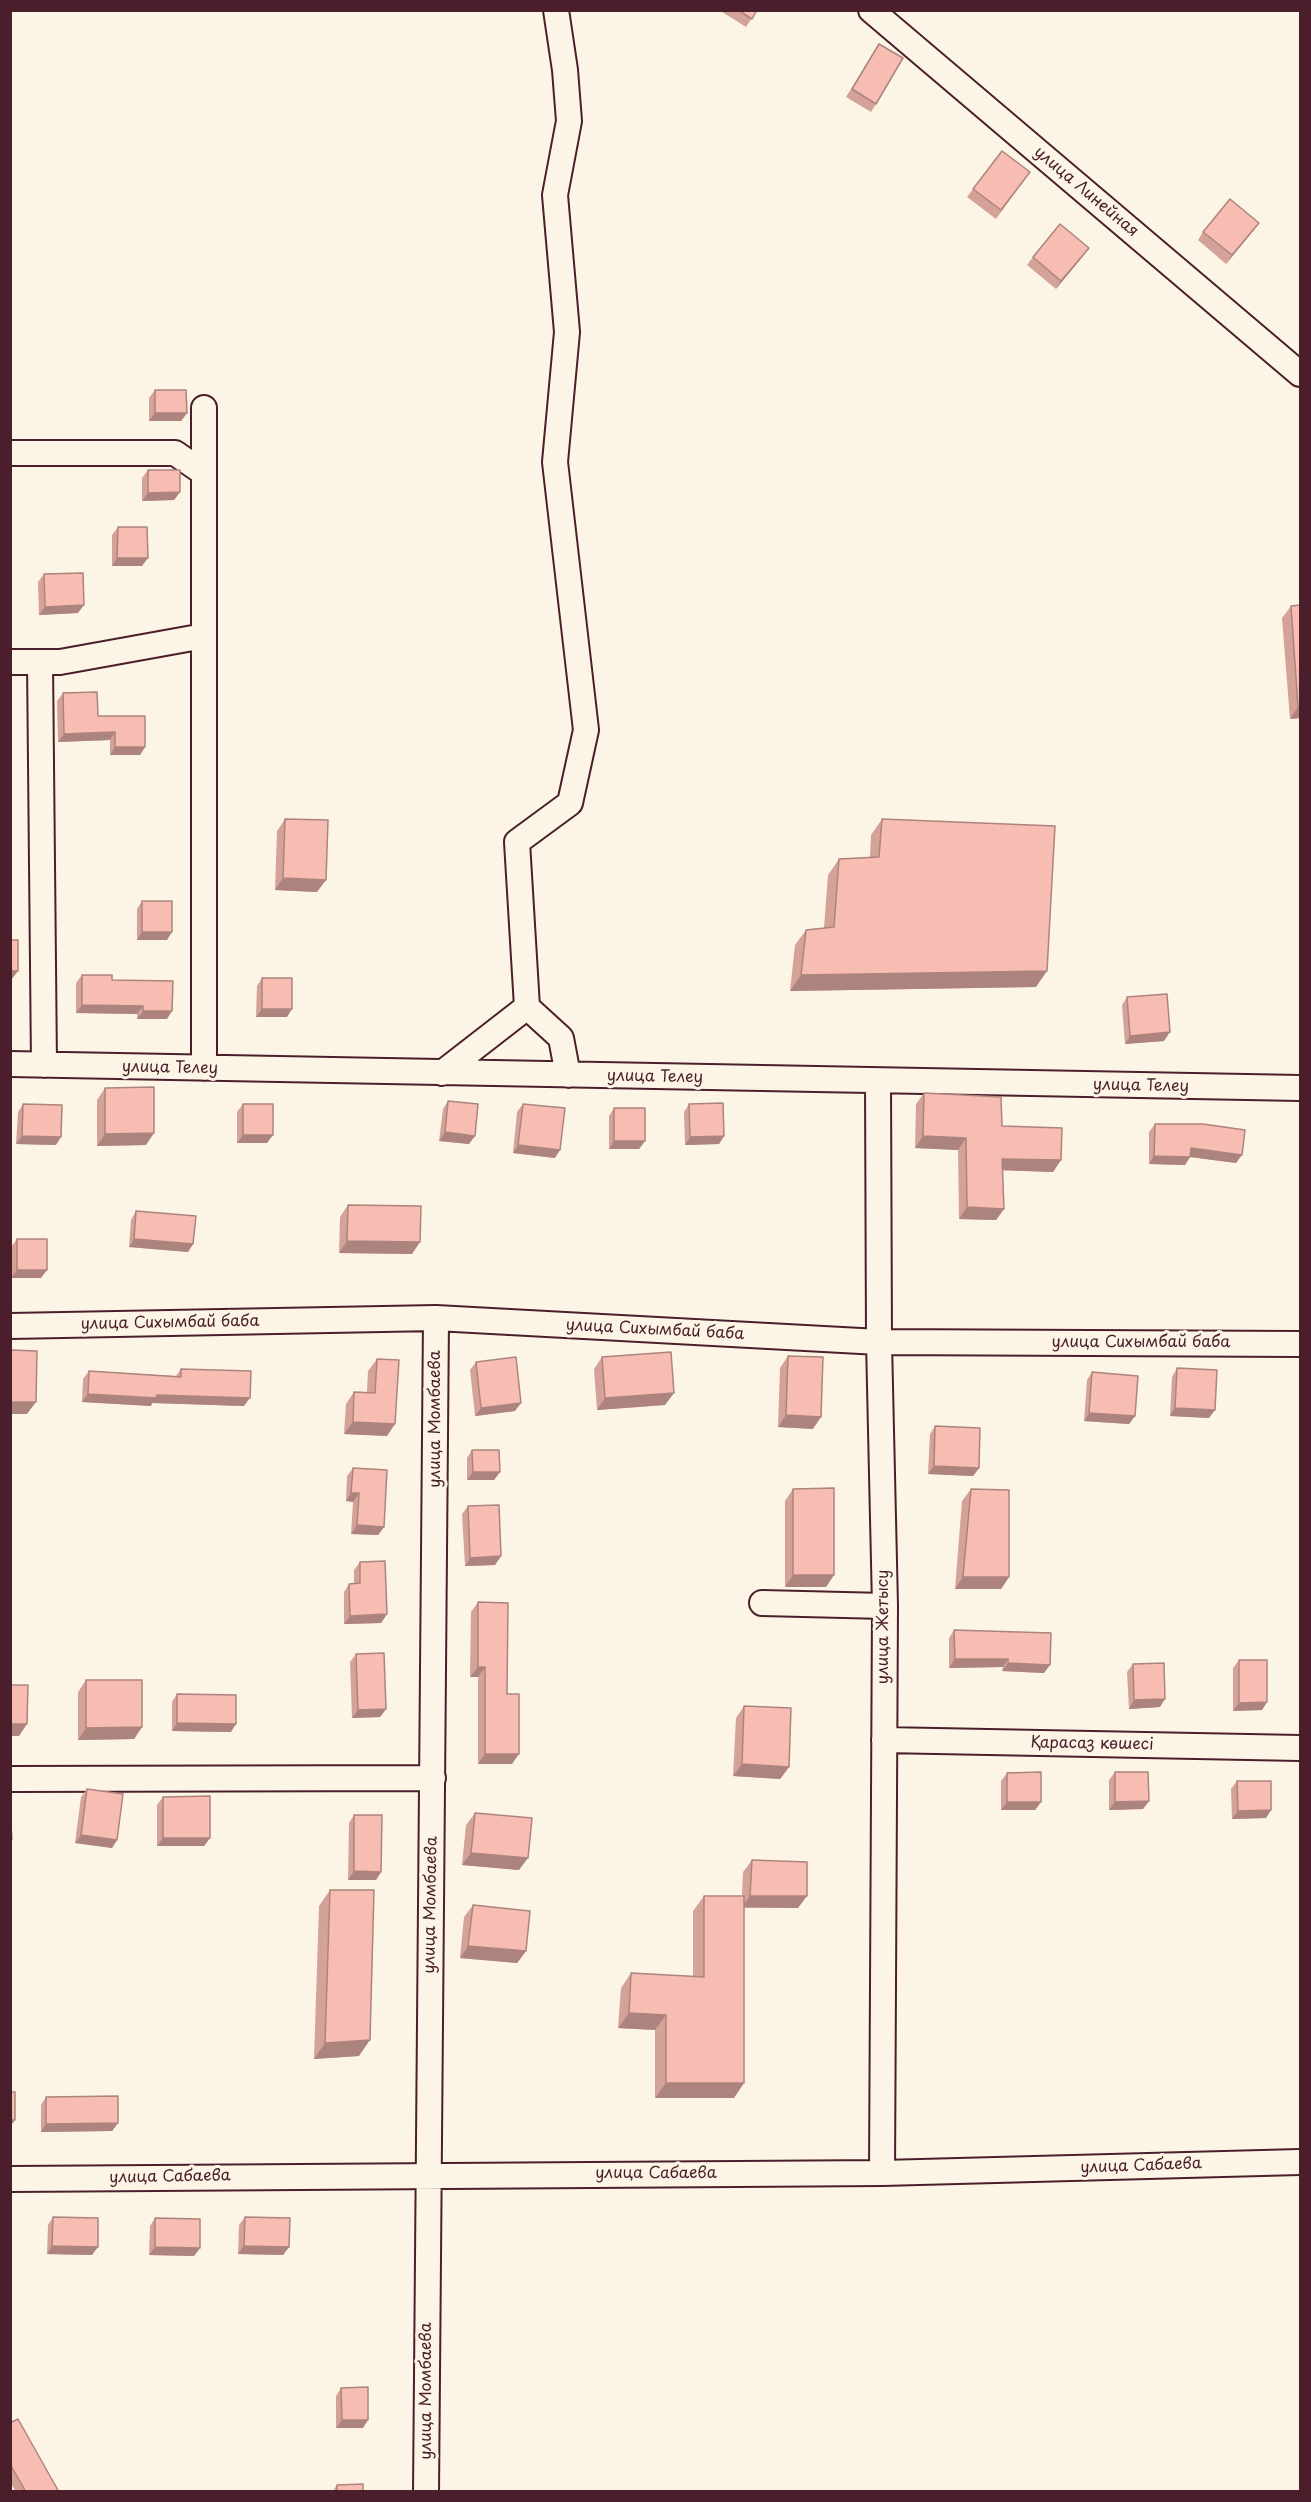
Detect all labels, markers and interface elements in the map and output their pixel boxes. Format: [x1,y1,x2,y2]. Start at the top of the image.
street label: улица Линейная [1030,143,1142,241]
street label: улица Телеу [122,1058,218,1078]
street label: улица Телеу [607,1067,703,1087]
street label: улица Телеу [1093,1076,1189,1096]
street label: улица Сихымбай баба [80,1312,260,1334]
street label: улица Сихымбай баба [565,1316,745,1344]
street label: улица Сихымбай баба [1052,1333,1230,1353]
street label: улица Момбаева [426,1350,446,1488]
street label: улица Жетысу [874,1570,894,1684]
street label: Қарасаз көшесі [1030,1733,1154,1755]
street label: улица Момбаева [420,1836,442,1974]
street label: улица Сабаева [1080,2154,1202,2178]
street label: улица Сабаева [595,2164,717,2184]
street label: улица Сабаева [109,2166,231,2188]
street label: улица Момбаева [417,2322,437,2460]

